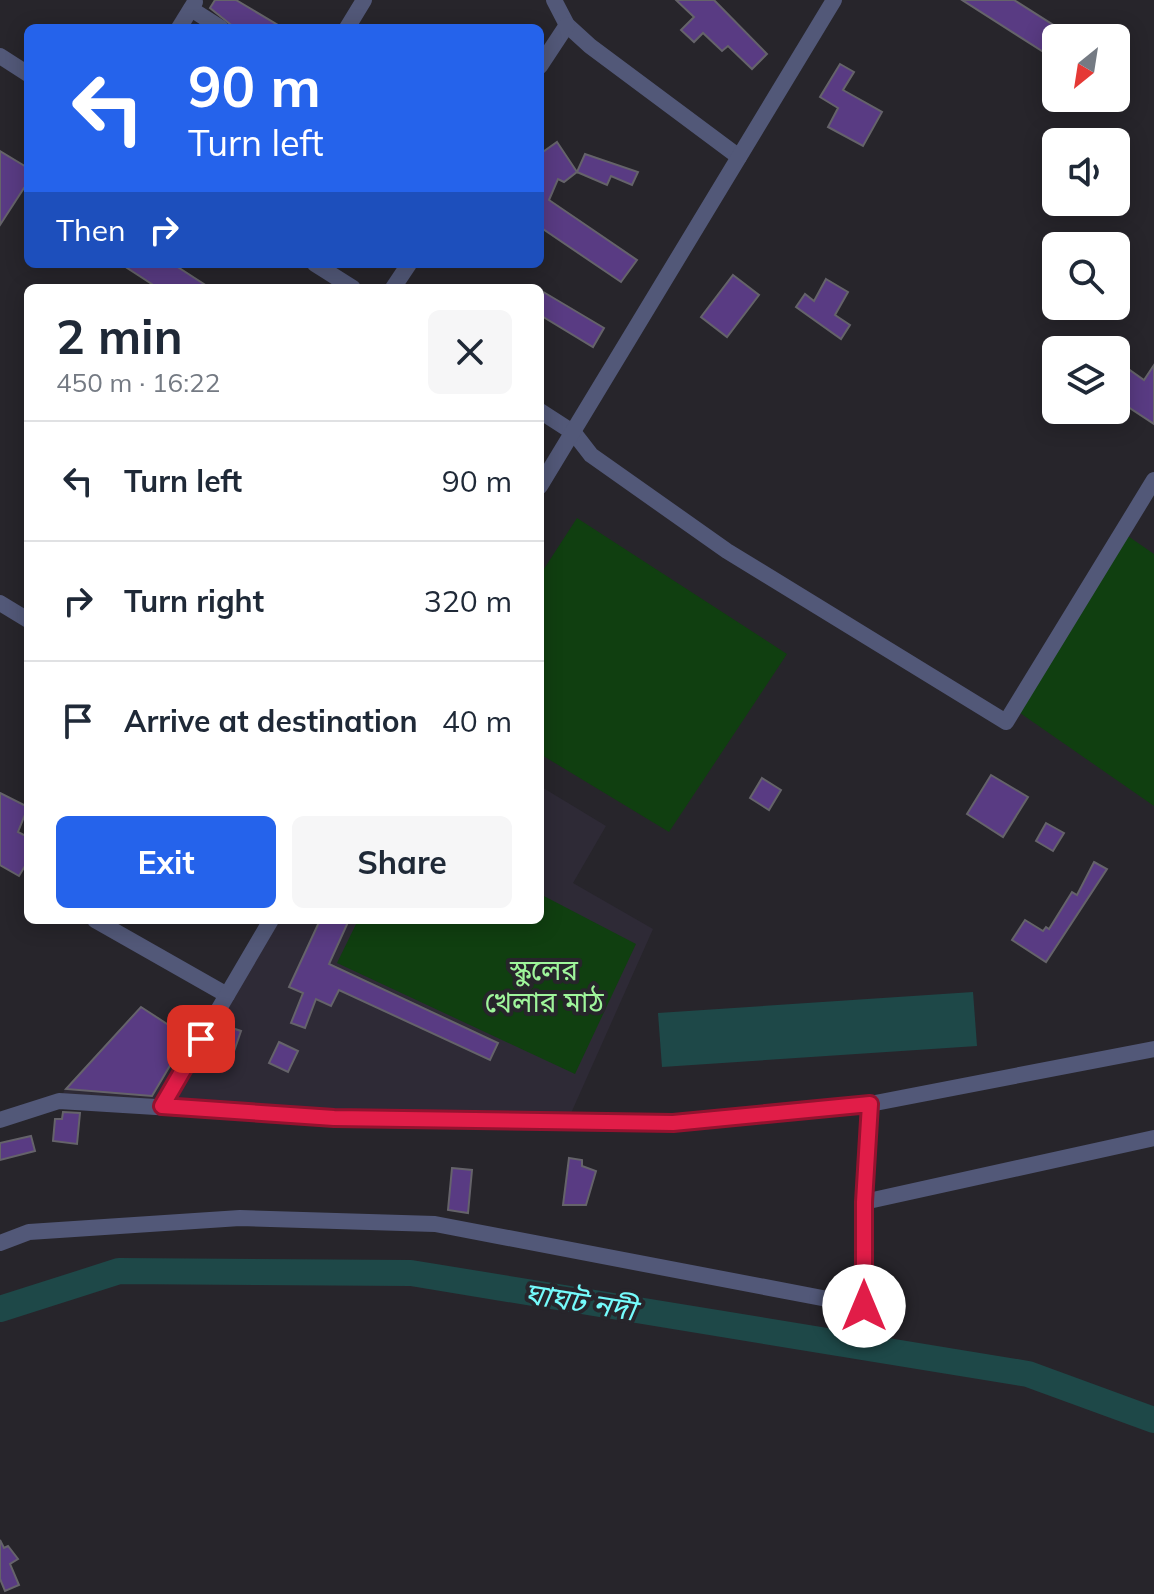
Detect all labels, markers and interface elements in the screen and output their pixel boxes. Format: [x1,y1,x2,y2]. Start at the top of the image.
north arrow [1042,24,1130,112]
map controls [1042,24,1130,424]
text: 90 m [188,51,321,121]
icon: left [56,56,160,160]
text: Turn left [188,120,324,165]
button: sound [1042,128,1130,216]
icon: right [142,208,186,252]
text: Then [56,211,126,249]
button: search [1042,232,1130,320]
text: 2 min [56,306,183,366]
button: close [428,310,512,394]
button: layers [1042,336,1130,424]
text: 450 m · 16:22 [56,366,220,399]
icon: left [56,459,100,503]
text: Turn left [124,462,242,500]
text: 90 m [442,462,512,500]
icon: right [56,579,100,623]
text: Turn right [124,582,264,620]
text: 320 m [424,582,512,620]
icon: arrive [56,699,100,743]
text: Arrive at destination [124,702,418,740]
text: 40 m [442,702,512,740]
button: Exit [56,816,276,908]
button: Share [292,816,512,908]
park label: স্কুলের খেলার মাঠ [484,952,604,1019]
pin [167,1005,235,1073]
icon: arrive [179,1017,223,1061]
position arrow [822,1264,906,1348]
water label: ঘাঘট নদী [522,1273,643,1329]

